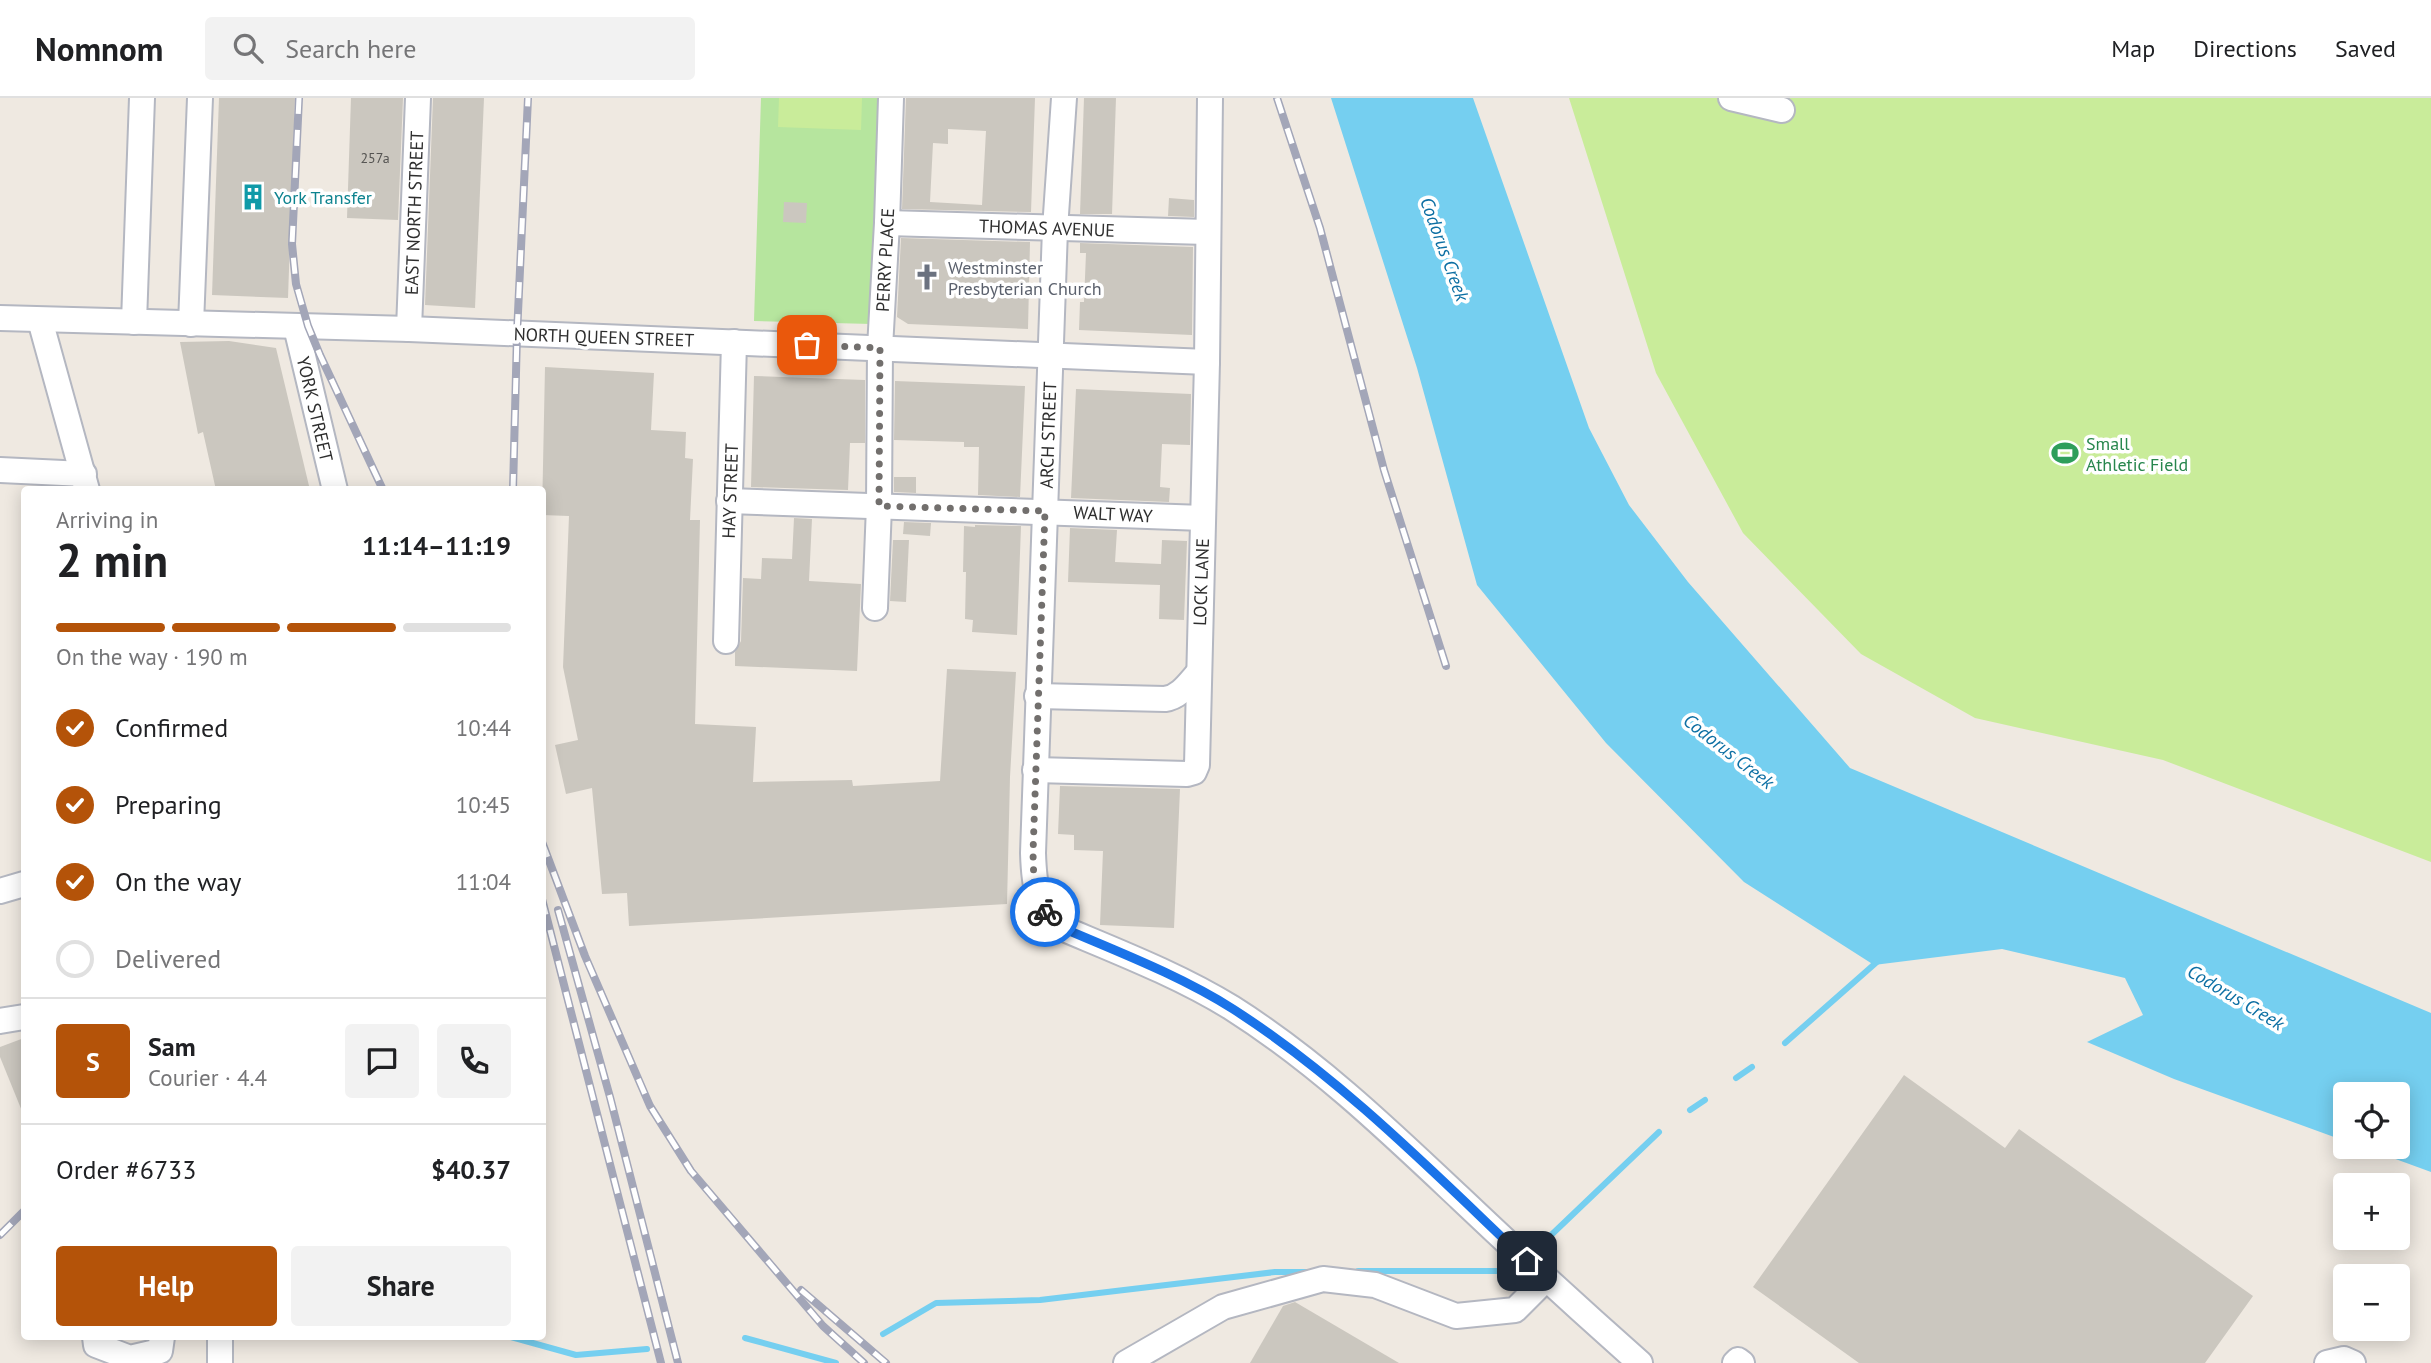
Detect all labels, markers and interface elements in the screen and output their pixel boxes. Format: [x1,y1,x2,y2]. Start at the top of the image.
search box [205,17,695,80]
text: Nomnom [35,27,163,70]
icon: search [229,29,267,67]
text: Search here [285,32,416,65]
text: Map [2111,33,2155,64]
text: Directions [2193,33,2297,64]
text: Saved [2335,33,2396,64]
street label: EAST NORTH STREET [400,131,428,295]
house number: 257a [360,149,390,167]
building icon: York Transfer [238,182,268,212]
place label: York Transfer [274,186,372,209]
water label: Codorus Creek [1415,194,1475,306]
street label: PERRY PLACE [871,208,899,312]
street label: THOMAS AVENUE [979,214,1115,242]
place label: Westminster Presbyterian Church [948,256,1102,300]
church icon: Westminster Presbyterian Church [912,262,942,292]
pin [777,315,837,375]
street label: NORTH QUEEN STREET [513,322,695,352]
icon: bag [788,326,826,364]
street label: YORK STREET [292,354,338,464]
street label: ARCH STREET [1035,381,1061,489]
place label: Small Athletic Field [2086,432,2188,476]
sports icon: Small Athletic Field [2050,438,2080,468]
street label: HAY STREET [717,443,743,539]
street label: WALT WAY [1073,500,1153,528]
text: Arriving in [56,505,158,534]
text: 11:14–11:19 [362,529,511,562]
text: 2 min [56,530,168,590]
street label: LOCK LANE [1188,538,1214,626]
text: On the way · 190 m [56,642,248,671]
water label: Codorus Creek [1679,708,1780,795]
icon: check [56,709,94,747]
text: Confirmed [115,711,228,744]
text: 10:44 [456,713,511,742]
icon: check [56,786,94,824]
text: Preparing [115,788,222,821]
text: 10:45 [456,790,511,819]
icon: check [56,863,94,901]
text: On the way [115,865,241,898]
text: 11:04 [456,867,511,896]
courier [1010,877,1080,947]
icon: bike [1026,893,1064,931]
text: Delivered [115,942,221,975]
water label: Codorus Creek [2183,959,2290,1036]
button: chat [345,1024,419,1098]
button: phone [437,1024,511,1098]
text: Sam [148,1030,196,1063]
text: S [86,1045,100,1078]
text: Courier · 4.4 [148,1063,267,1092]
map controls [2333,1082,2410,1341]
button: locate [2333,1082,2410,1159]
text: Order #6733 [56,1153,196,1186]
text: $40.37 [431,1153,511,1186]
button: + [2333,1173,2410,1250]
pin [1497,1231,1557,1291]
icon: home [1508,1242,1546,1280]
button: Help [56,1246,277,1326]
button: Share [291,1246,511,1326]
button: − [2333,1264,2410,1341]

